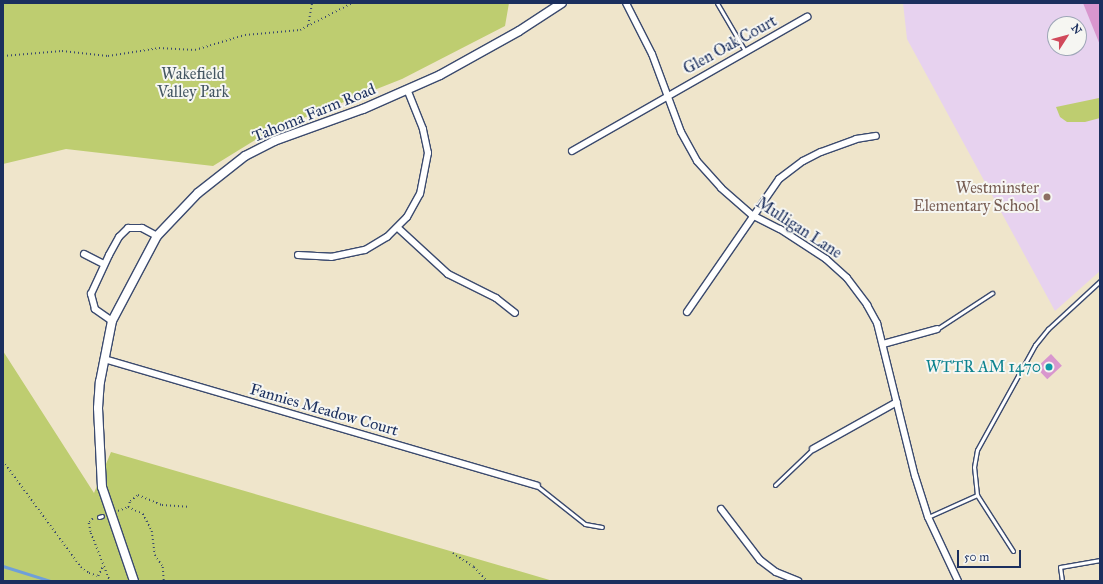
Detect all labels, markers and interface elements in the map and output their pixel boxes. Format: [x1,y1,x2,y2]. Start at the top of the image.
street label: Glen Oak Court [680,11,780,79]
north arrow [1047,16,1087,56]
text: N [1068,22,1084,37]
park label: Wakefield Valley Park [157,64,229,102]
street label: Tahoma Farm Road [250,80,378,146]
place label: Westminster Elementary School [913,178,1039,216]
marker: Westminster Elementary School [1042,192,1052,202]
street label: Mulligan Lane [753,193,845,263]
place label: WTTR AM 1470 [926,357,1041,377]
marker: WTTR AM 1470 [1044,362,1054,372]
street label: Fannies Meadow Court [248,380,400,440]
scale bar [959,542,1023,568]
text: 50 m [964,550,989,564]

